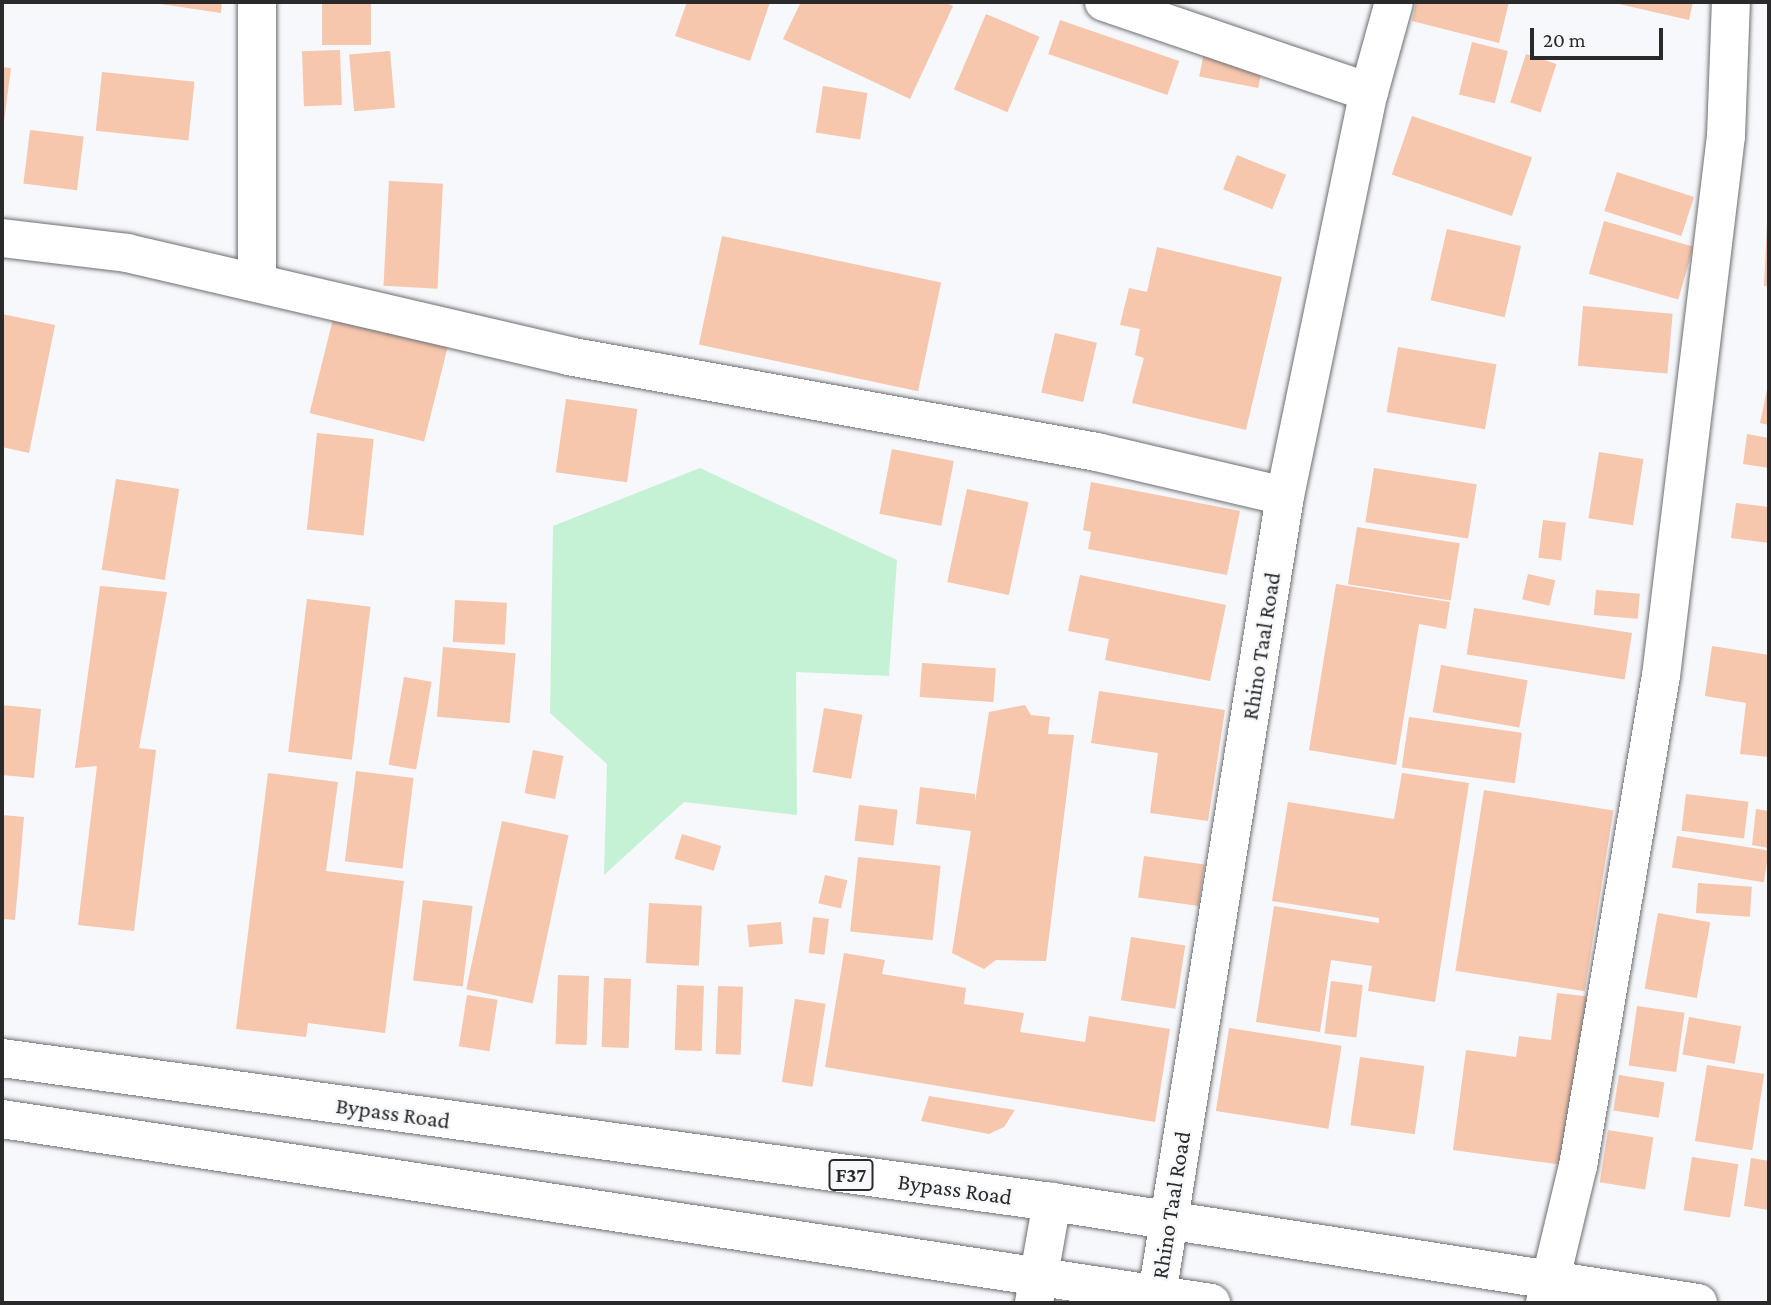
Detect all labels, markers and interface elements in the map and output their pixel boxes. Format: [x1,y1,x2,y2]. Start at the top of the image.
scale bar [1533,14,1666,58]
text: 20 m [1543,28,1586,52]
street label: Rhino Taal Road [1236,570,1286,722]
street label: Bypass Road [334,1091,452,1135]
street label: Rhino Taal Road [1146,1129,1196,1281]
road number: F37 [828,1158,874,1192]
street label: Bypass Road [896,1167,1014,1211]

